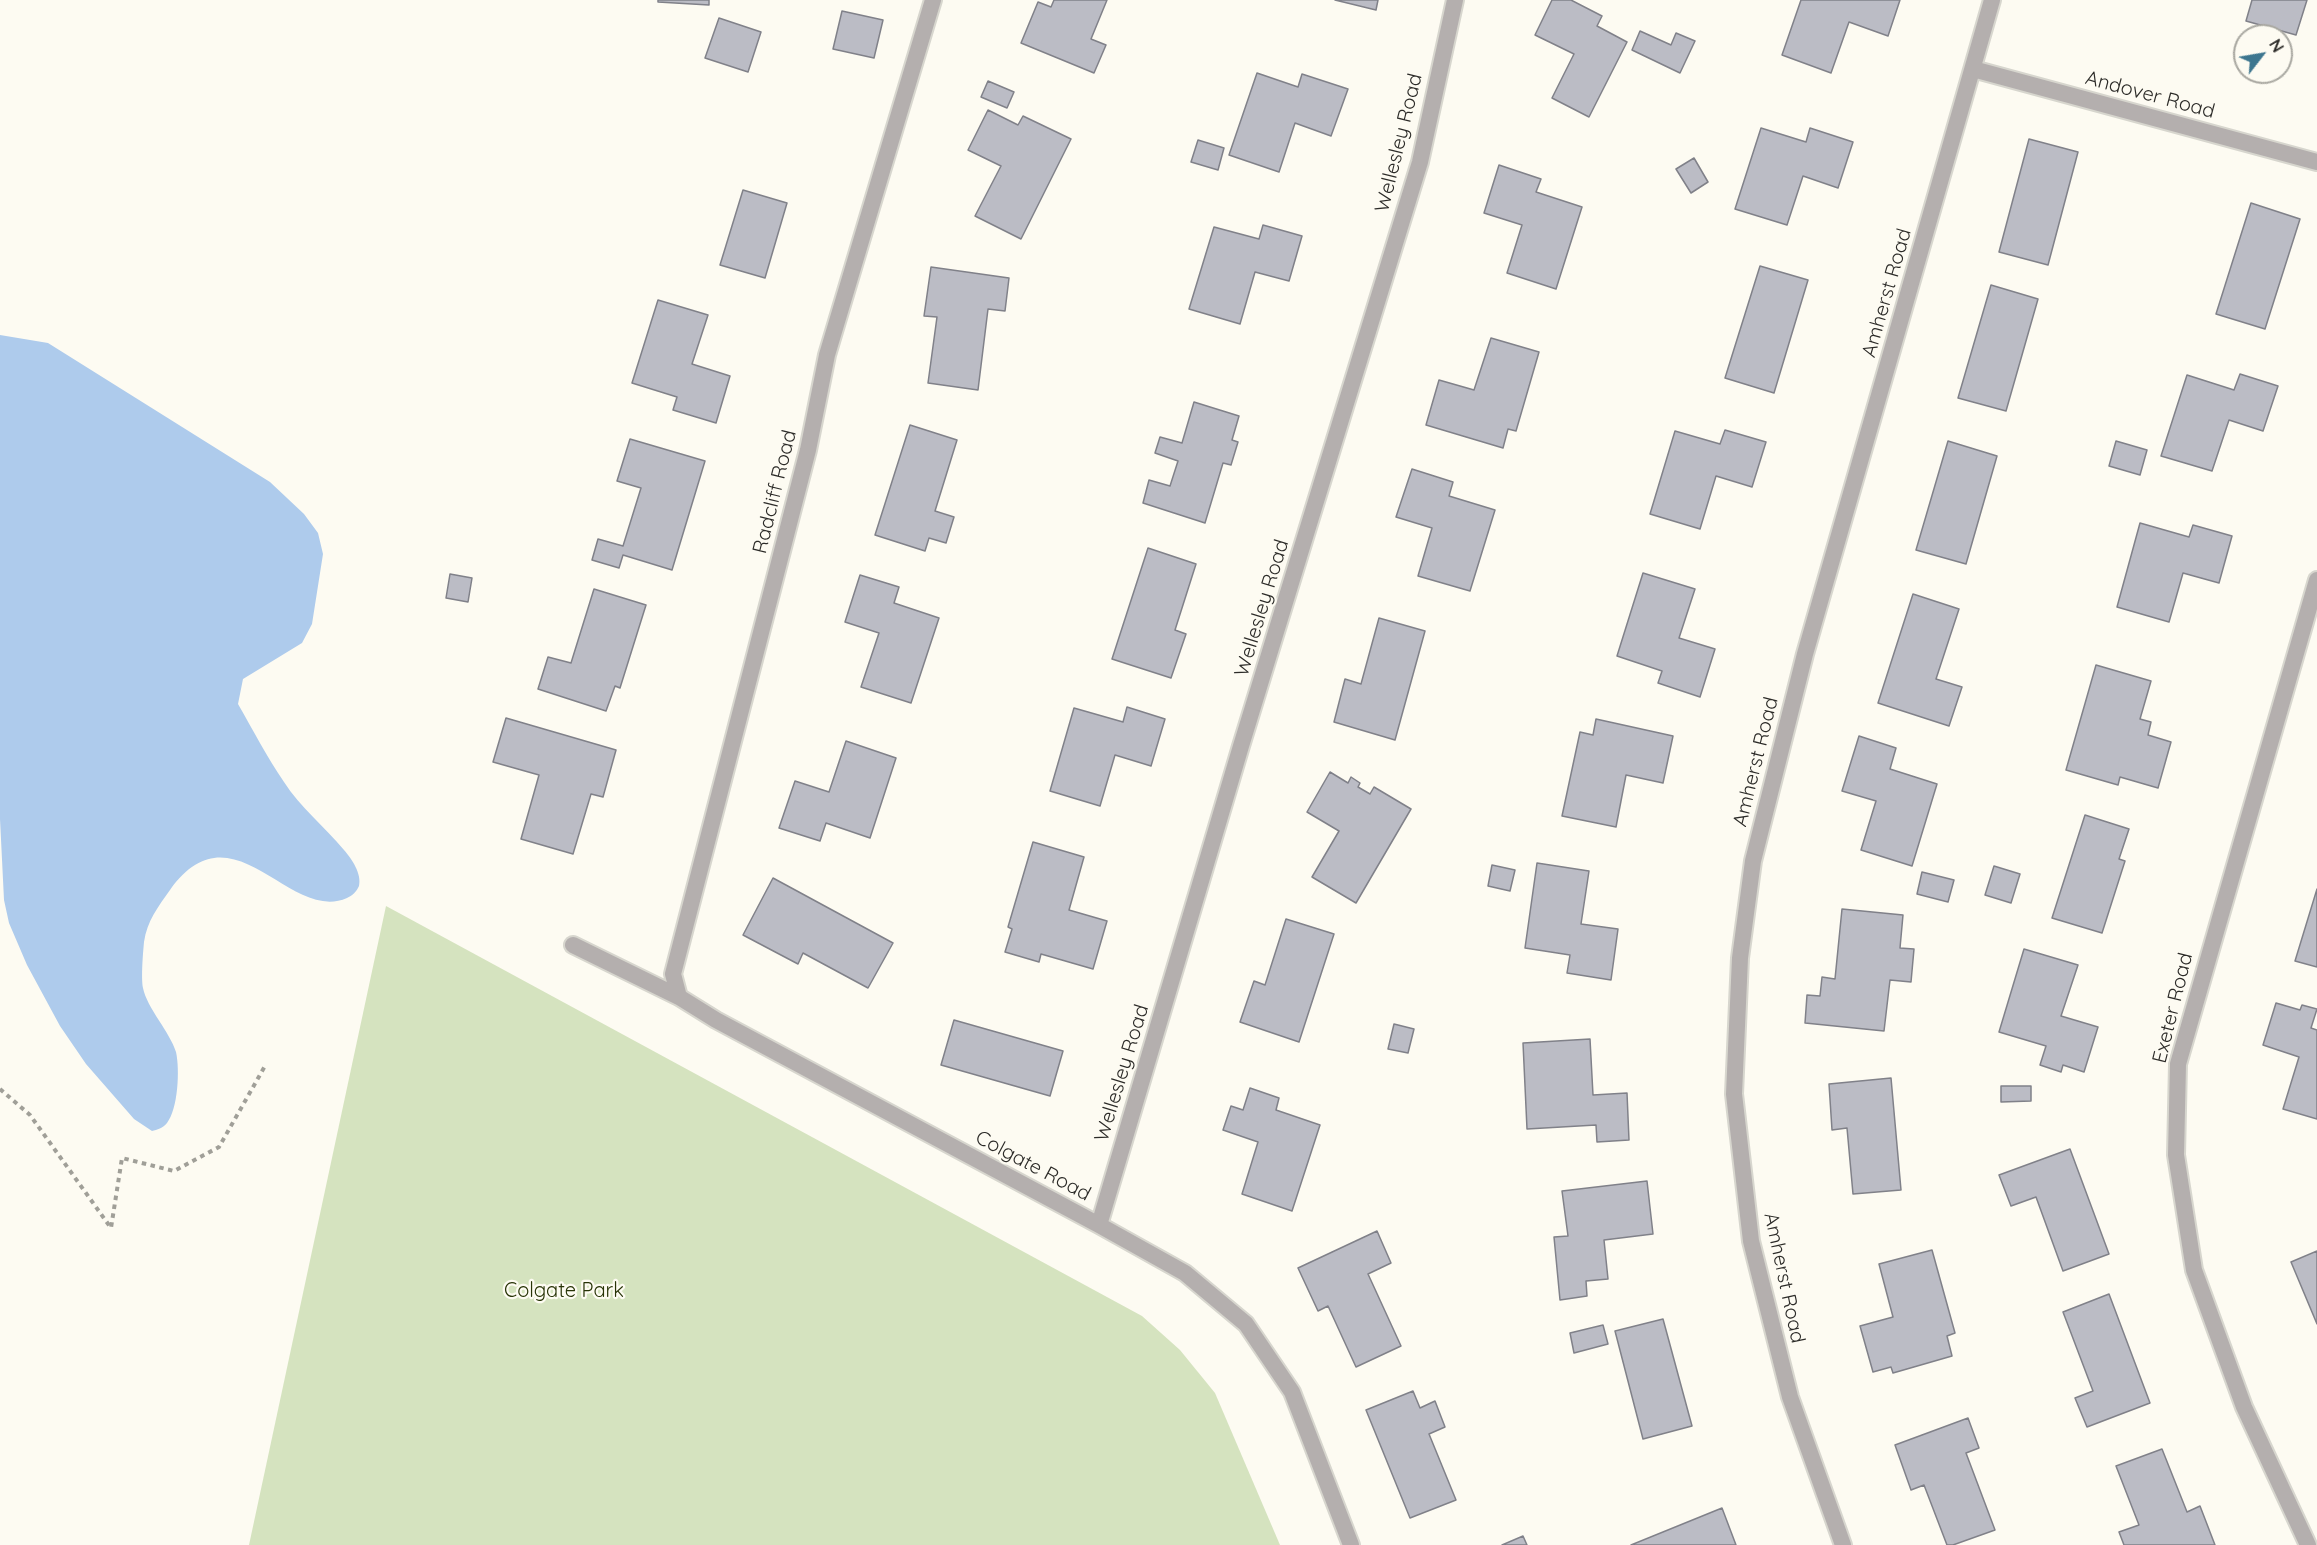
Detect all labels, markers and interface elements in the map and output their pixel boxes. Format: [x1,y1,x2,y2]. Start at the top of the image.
north arrow [2233,24,2293,84]
text: N [2265,36,2288,56]
street label: Andover Road [2083,66,2217,124]
street label: Wellesley Road [1370,71,1428,215]
street label: Amherst Road [1857,226,1917,360]
street label: Radcliff Road [748,428,802,556]
street label: Wellesley Road [1230,537,1294,679]
street label: Amherst Road [1728,695,1784,829]
street label: Exeter Road [2148,950,2198,1066]
street label: Wellesley Road [1090,1002,1154,1144]
street label: Colgate Road [971,1126,1095,1206]
street label: Amherst Road [1758,1211,1810,1345]
park label: Colgate Park [504,1279,624,1303]

